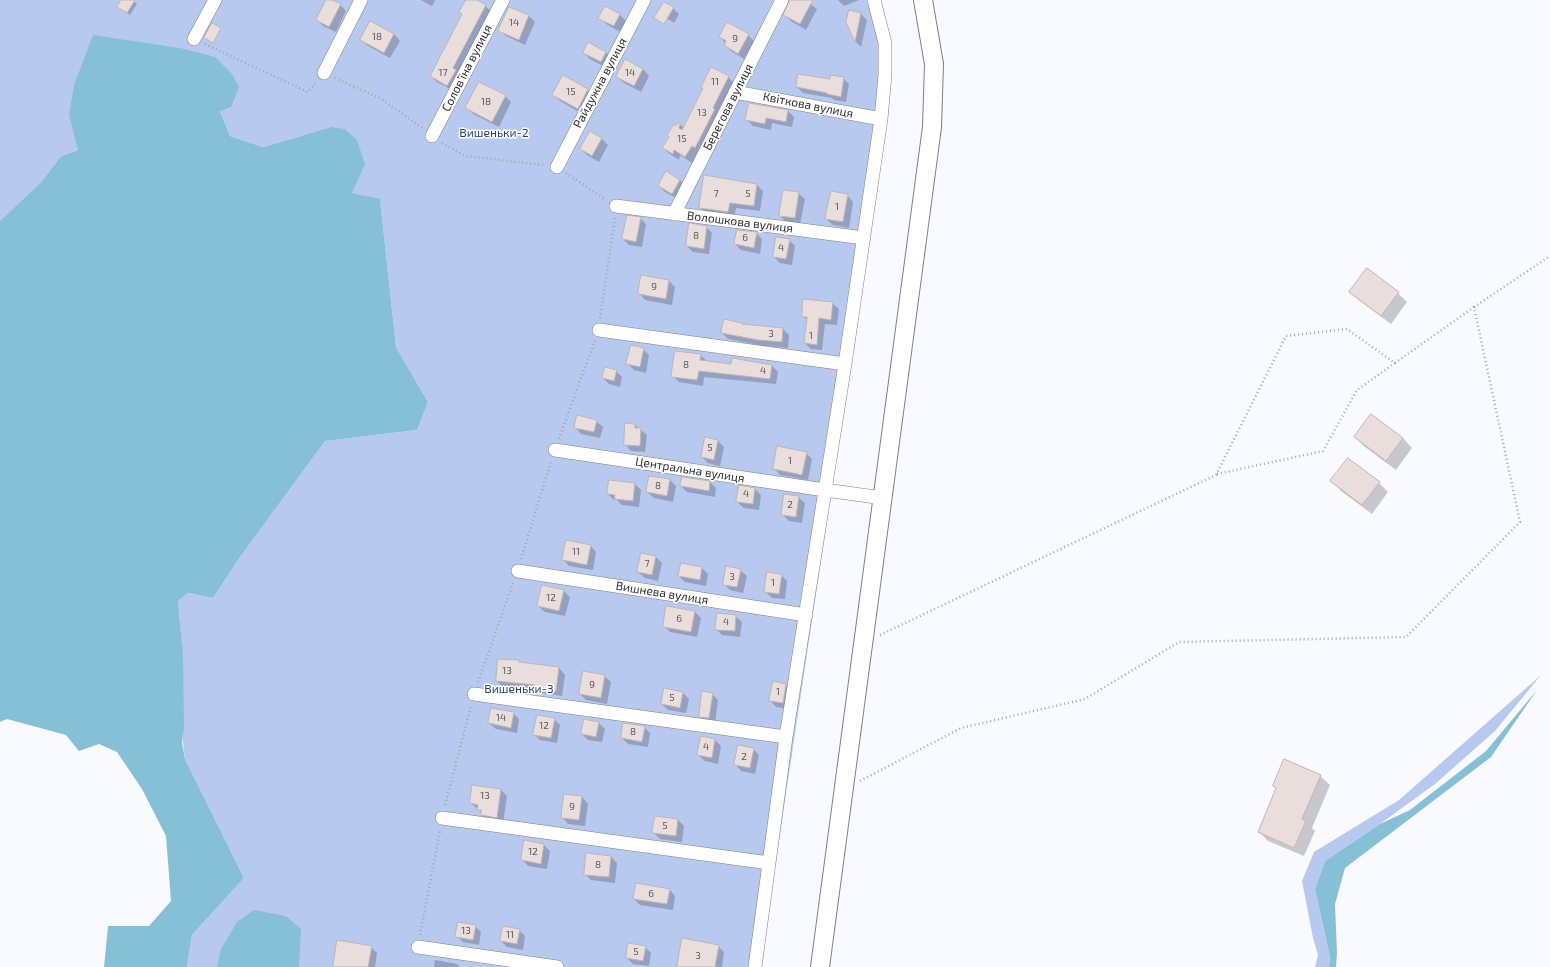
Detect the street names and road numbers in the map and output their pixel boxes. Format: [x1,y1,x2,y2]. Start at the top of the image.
street label: Соловʼїна вулиця [439,22,495,114]
street label: Райдужна вулиця [570,36,630,130]
street label: Берегова вулиця [700,61,756,153]
street label: Квіткова вулиця [762,89,854,121]
street label: Волошкова вулиця [686,208,794,236]
street label: Центральна вулиця [634,454,746,486]
street label: Вишнева вулиця [615,579,709,607]

